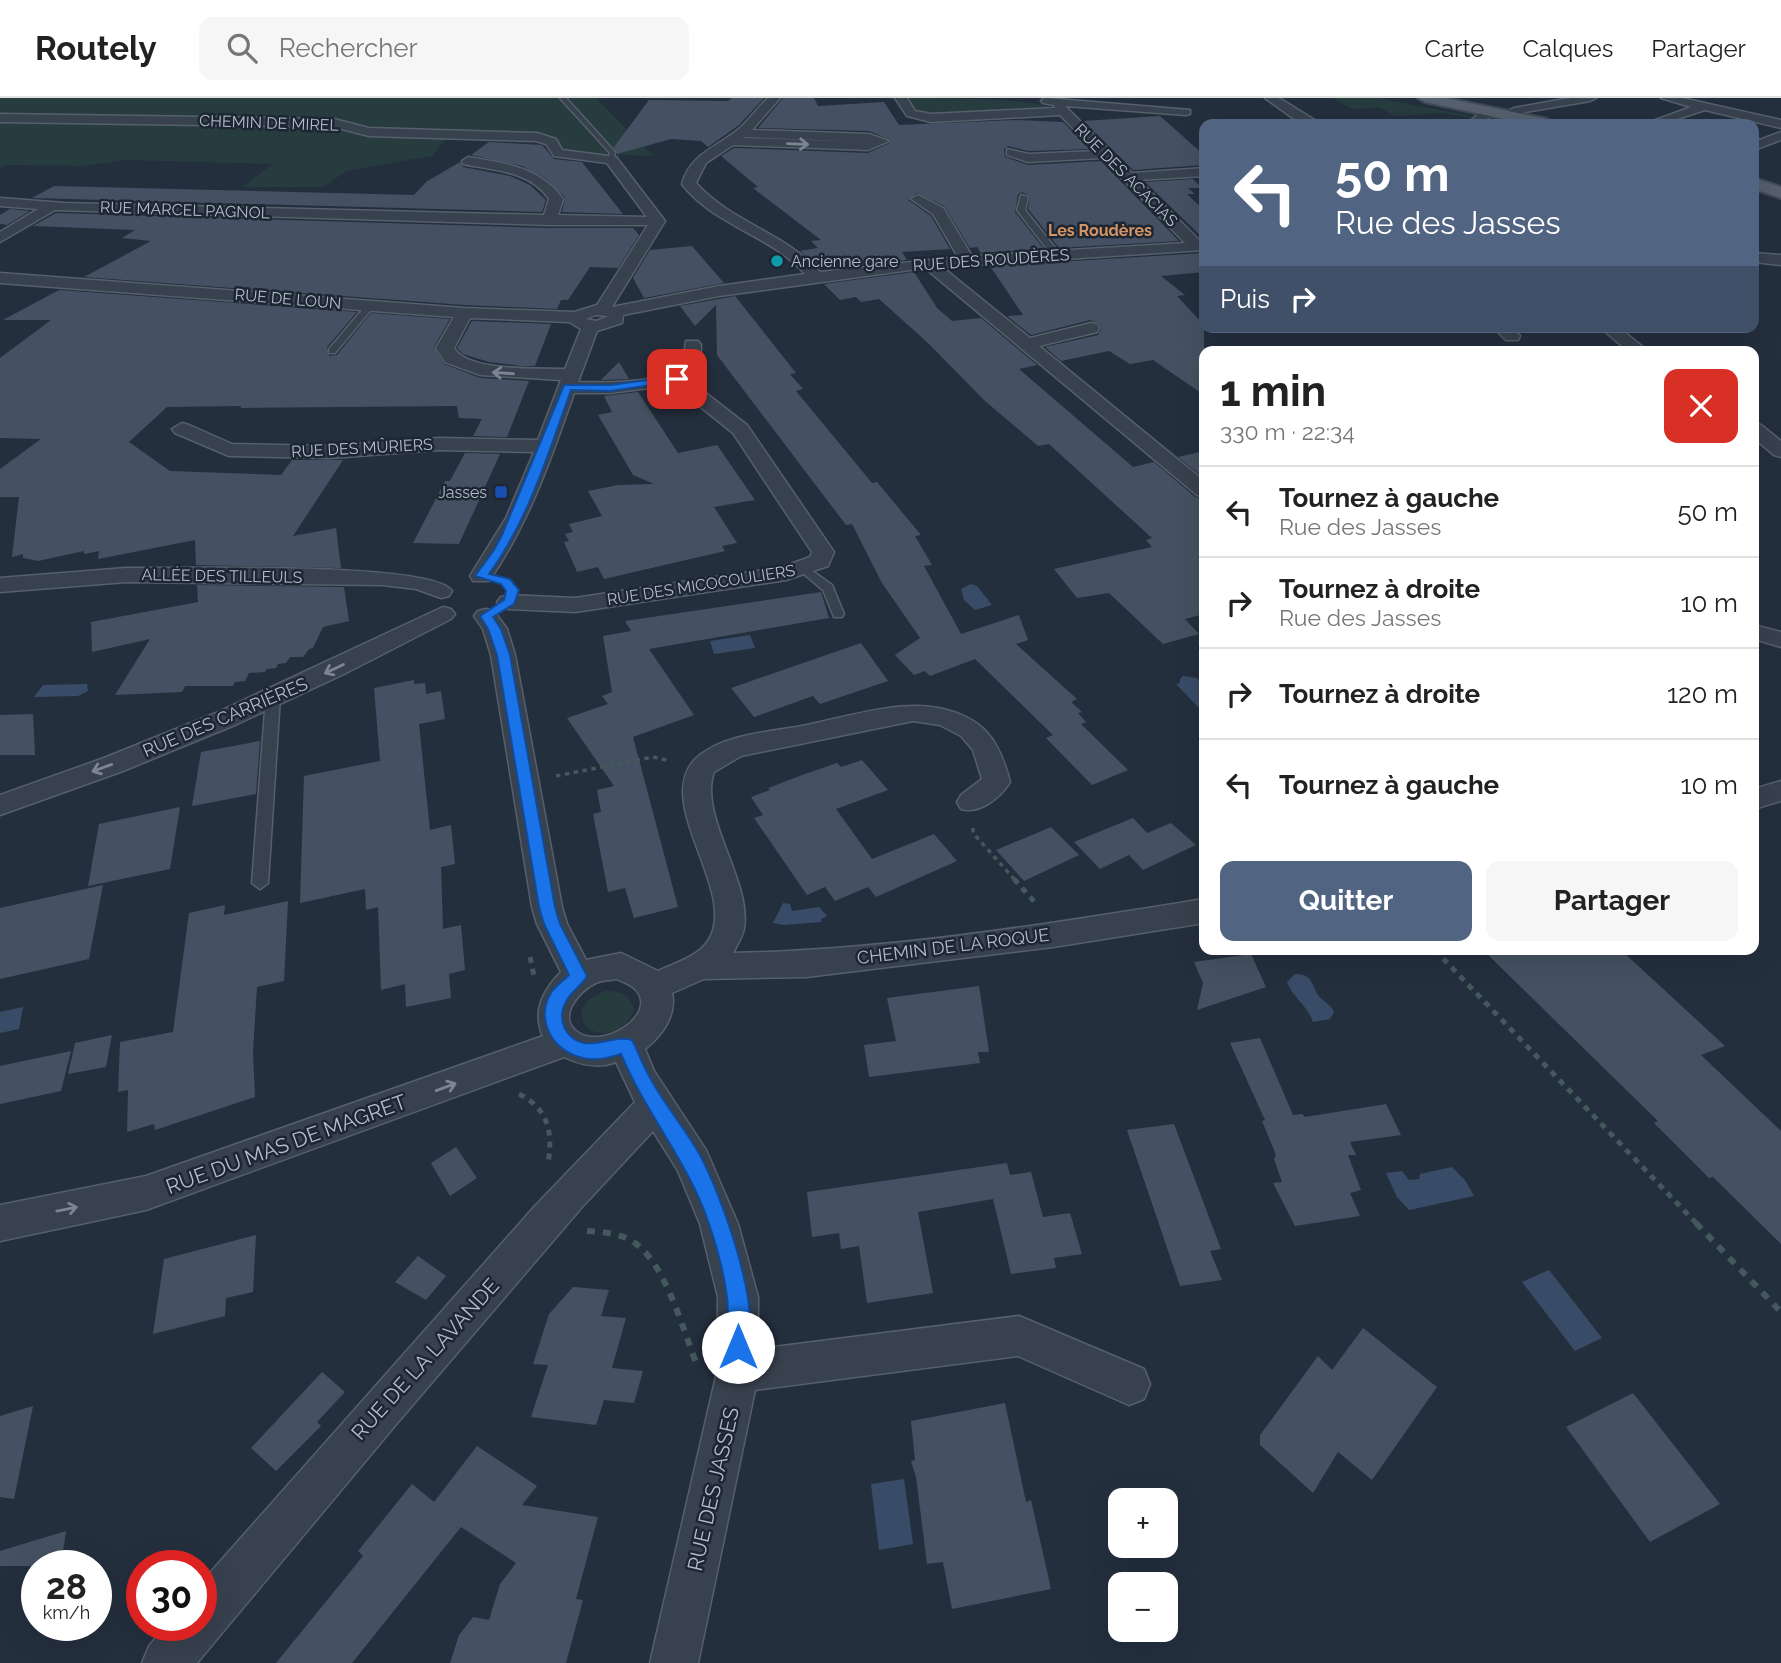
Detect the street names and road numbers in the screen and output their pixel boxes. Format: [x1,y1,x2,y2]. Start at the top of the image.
street label: CHEMIN DE MIREL [199,111,340,135]
street label: RUE DES ACACIAS [1071,120,1182,231]
street label: RUE MARCEL PAGNOL [100,198,271,222]
street label: RUE DES ROUDÈRES [912,244,1070,275]
street label: RUE DE LOUN [234,285,342,313]
street label: RUE DES MÛRIERS [291,434,434,461]
street label: RUE DES MICOCOULIERS [606,561,797,609]
street label: ALLÉE DES TILLEULS [141,564,303,587]
street label: RUE DES CARRIÈRES [139,672,311,761]
street label: CHEMIN DE LA ROQUE [856,924,1050,968]
street label: RUE DU MAS DE MAGRET [162,1089,410,1199]
street label: RUE DE LA LAVANDE [346,1273,504,1445]
street label: RUE DES JASSES [682,1404,744,1573]

